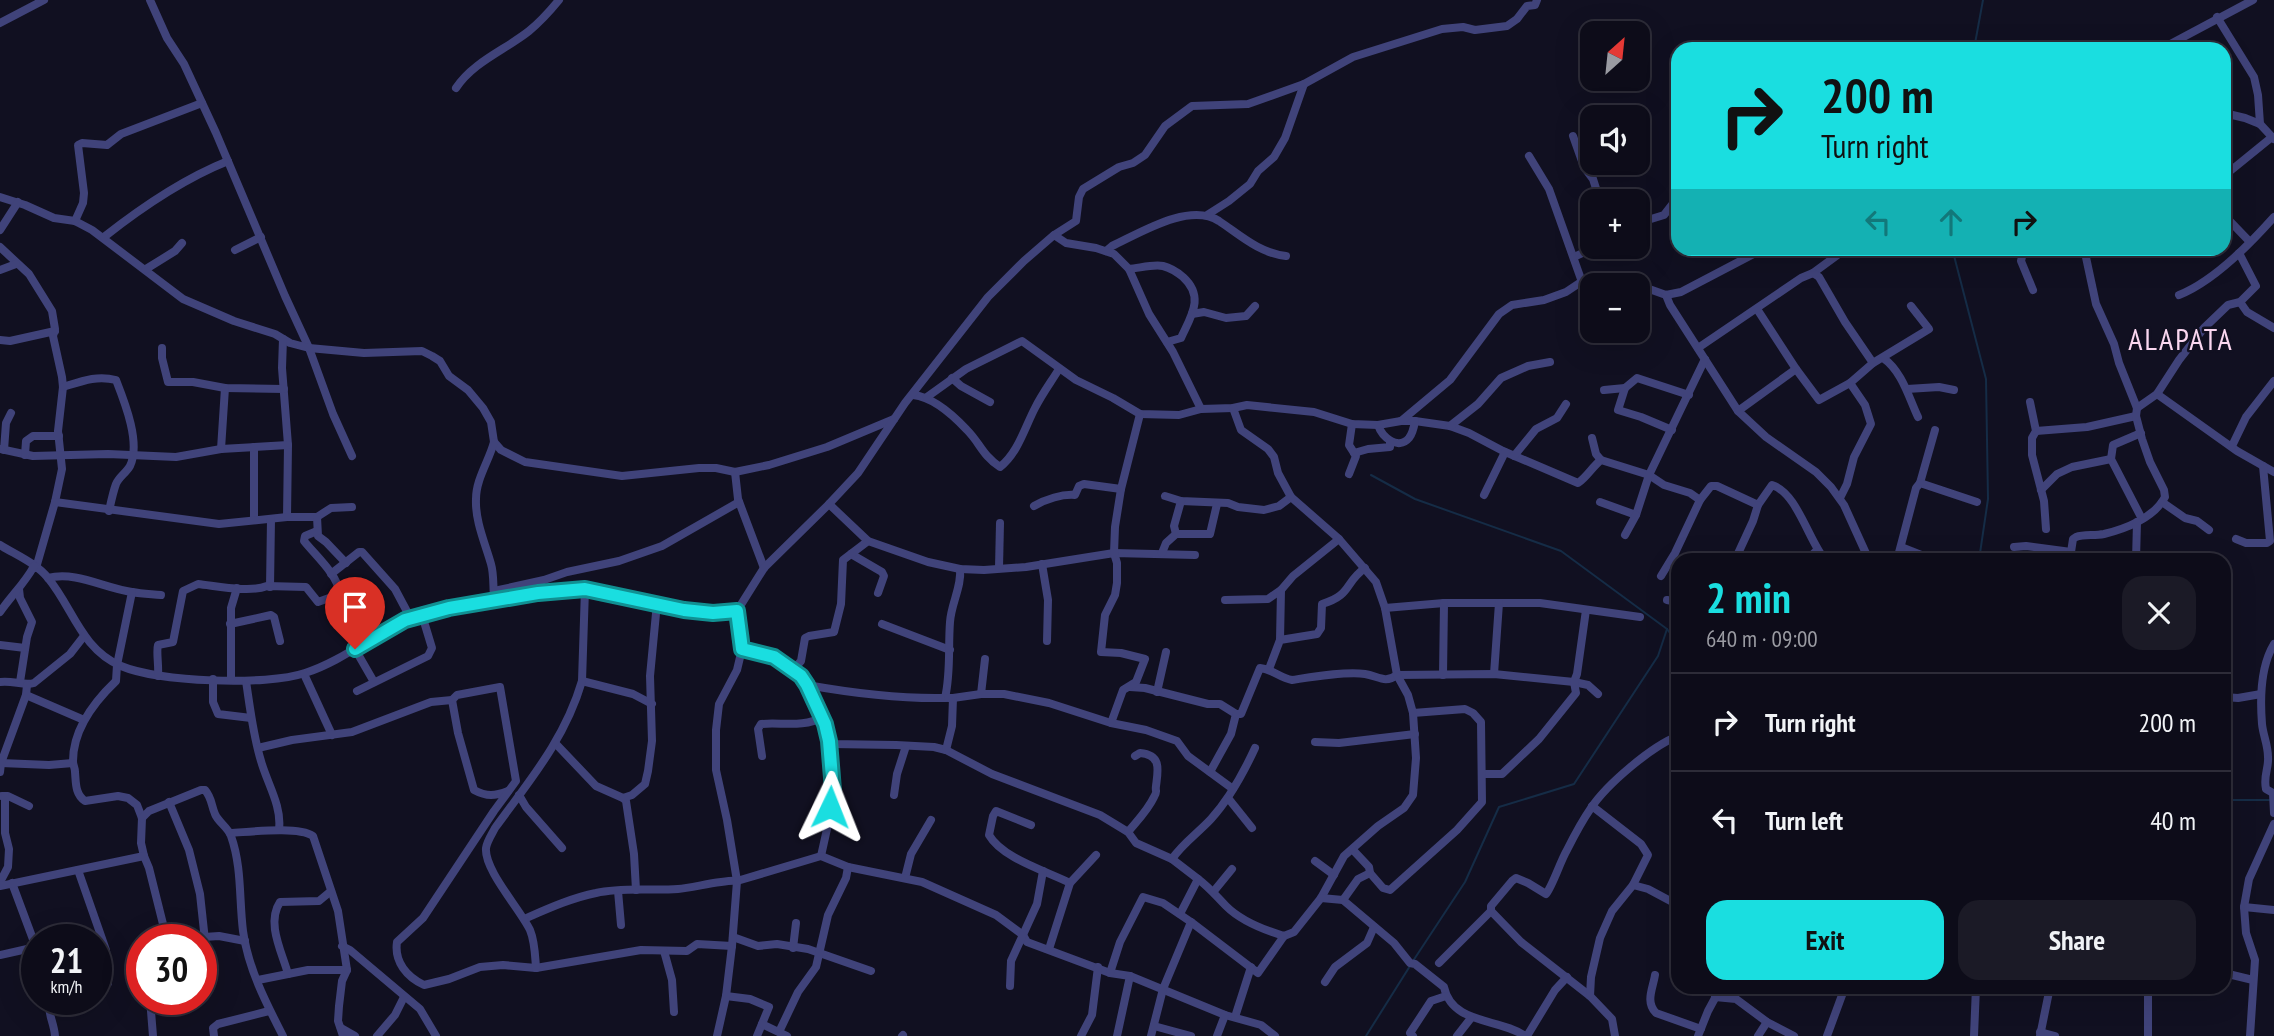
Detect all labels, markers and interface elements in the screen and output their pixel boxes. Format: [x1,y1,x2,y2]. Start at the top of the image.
north arrow [1580,21,1650,91]
map controls [1580,21,1650,343]
text: 200 m [1821,63,1934,127]
icon: right [1706,70,1797,161]
button: sound [1580,105,1650,175]
text: Turn right [1821,125,1929,167]
button: + [1580,189,1650,259]
icon: left [1859,203,1897,241]
icon: ahead [1932,203,1970,241]
icon: right [2005,203,2043,241]
button: − [1580,273,1650,343]
district label: ALAPATA [2128,319,2234,358]
text: 2 min [1706,570,1791,625]
button: close [2122,576,2196,650]
pin [325,577,385,649]
icon: arrive [336,588,374,626]
text: 640 m · 09:00 [1706,624,1818,653]
icon: right [1706,703,1744,741]
text: Turn right [1765,706,1856,739]
text: 200 m [2138,706,2196,739]
position arrow [793,770,867,844]
icon: left [1706,801,1744,839]
text: Turn left [1765,804,1843,837]
text: 40 m [2150,804,2196,837]
button: Exit [1706,900,1944,980]
button: Share [1958,900,2196,980]
speed limit sign: 30 [126,924,217,1015]
text: 21 [50,937,83,983]
text: km/h [51,975,82,998]

